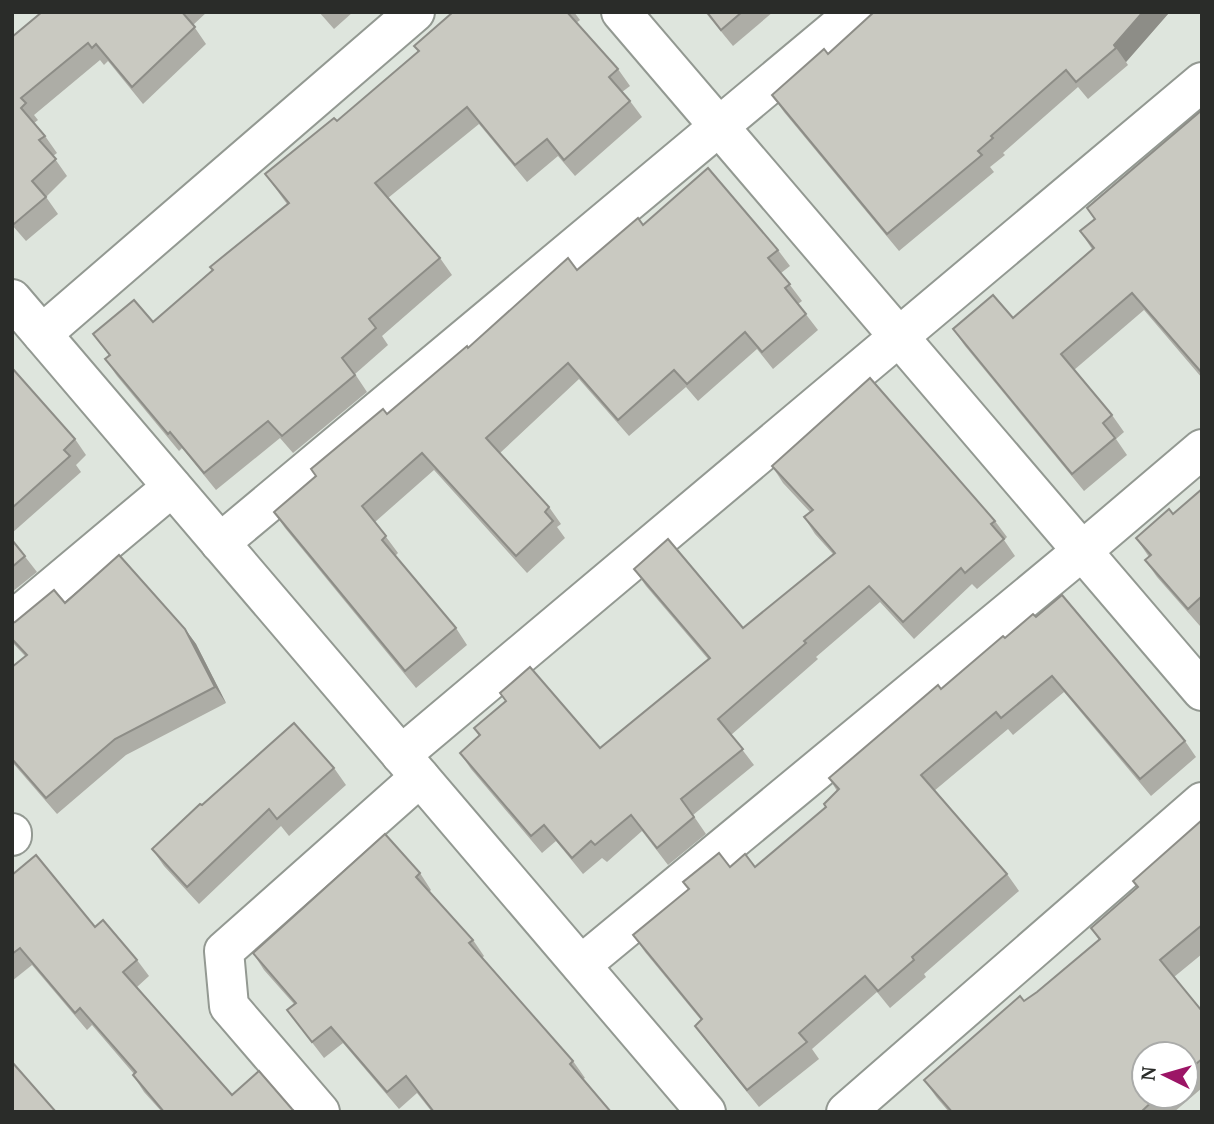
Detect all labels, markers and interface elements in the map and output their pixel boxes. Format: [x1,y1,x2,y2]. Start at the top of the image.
north arrow [1130,1040,1200,1110]
text: N [1134,1065,1161,1082]

